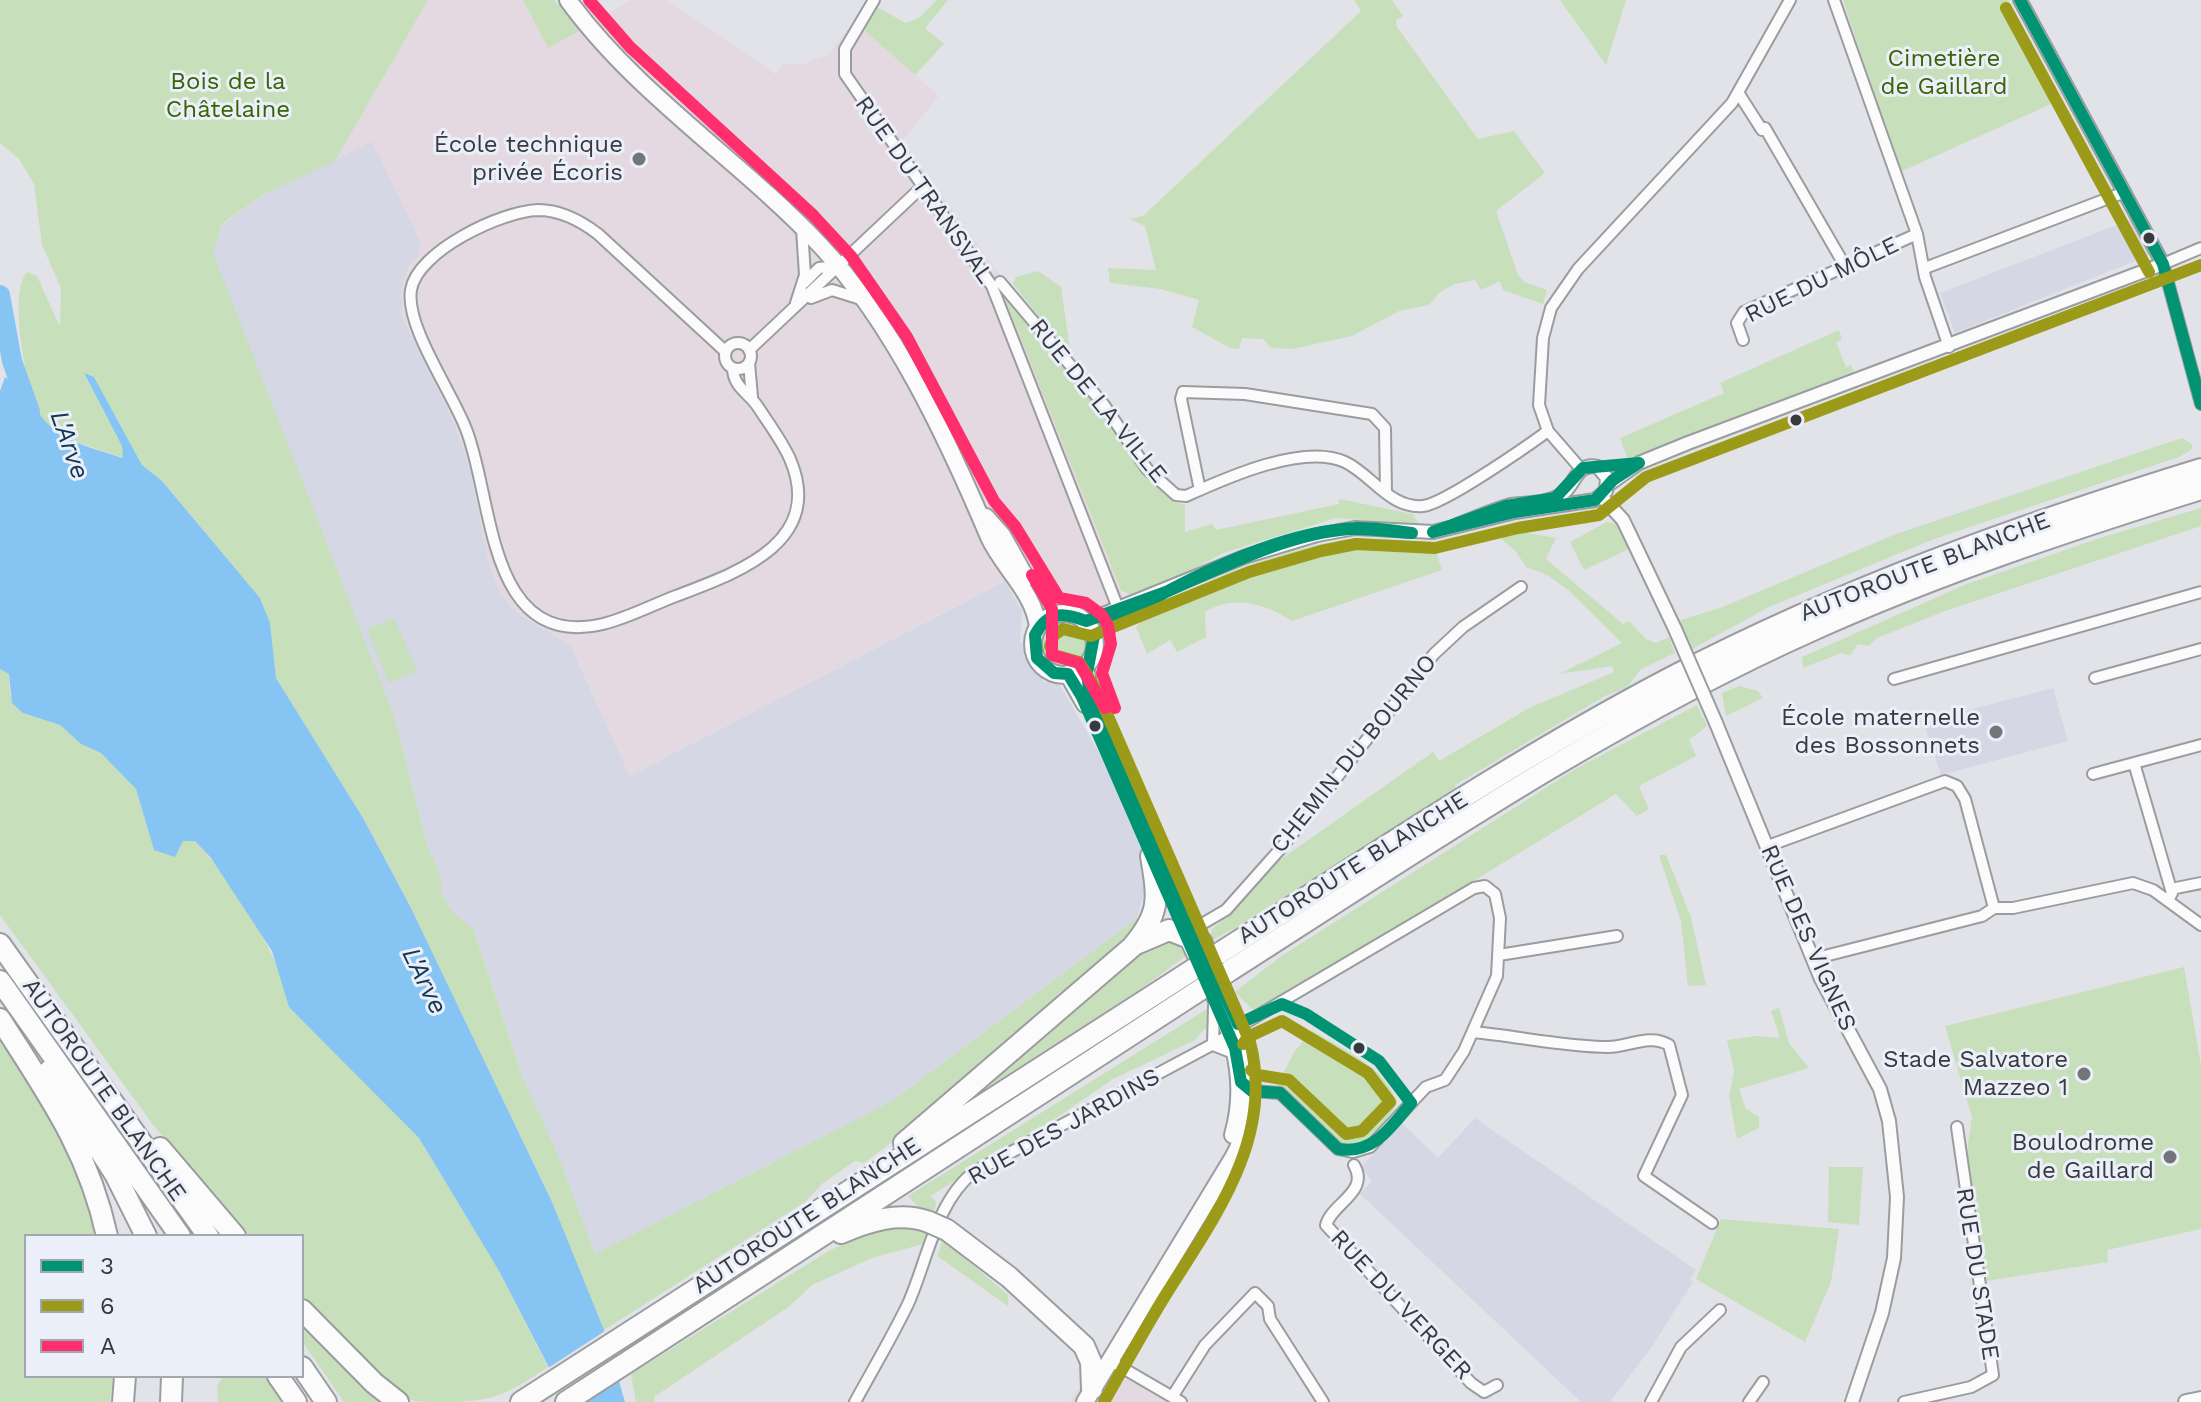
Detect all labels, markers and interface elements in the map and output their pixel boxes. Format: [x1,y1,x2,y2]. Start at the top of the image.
park label: Cimetière de Gaillard [1880,45,2008,101]
park label: Bois de la Châtelaine [166,68,290,124]
street label: RUE DU TRANSVAL [848,91,1000,289]
place label: École technique privée Écoris [434,131,623,187]
marker: École technique privée Écoris [630,150,648,168]
street label: RUE DU MÔLE [1741,230,1903,330]
unlabelled marker [2141,230,2157,246]
street label: RUE DE LA VILLE [1023,313,1173,489]
water label: L'Arve [43,407,95,483]
unlabelled marker [1788,412,1804,428]
street label: AUTOROUTE BLANCHE [1796,506,2054,628]
street label: CHEMIN DU BOURNO [1265,649,1443,859]
place label: École maternelle des Bossonnets [1781,704,1980,760]
unlabelled marker [1087,718,1103,734]
marker: École maternelle des Bossonnets [1987,723,2005,741]
street label: AUTOROUTE BLANCHE [1233,785,1473,951]
street label: RUE DES VIGNES [1754,840,1862,1036]
water label: L'Arve [395,942,453,1020]
street label: AUTOROUTE BLANCHE [16,973,192,1207]
unlabelled marker [1351,1040,1367,1056]
place label: Stade Salvatore Mazzeo 1 [1883,1046,2068,1102]
street label: RUE DES JARDINS [963,1062,1165,1192]
marker: Stade Salvatore Mazzeo 1 [2075,1065,2093,1083]
place label: Boulodrome de Gaillard [2012,1129,2154,1185]
street label: AUTOROUTE BLANCHE [688,1132,926,1300]
marker: Boulodrome de Gaillard [2161,1148,2179,1166]
street label: RUE DU STADE [1949,1186,2005,1362]
street label: RUE DU VERGER [1324,1224,1478,1386]
legend [24,1234,304,1378]
text: 3 [100,1252,114,1280]
text: 6 [100,1292,115,1320]
text: A [100,1332,116,1360]

